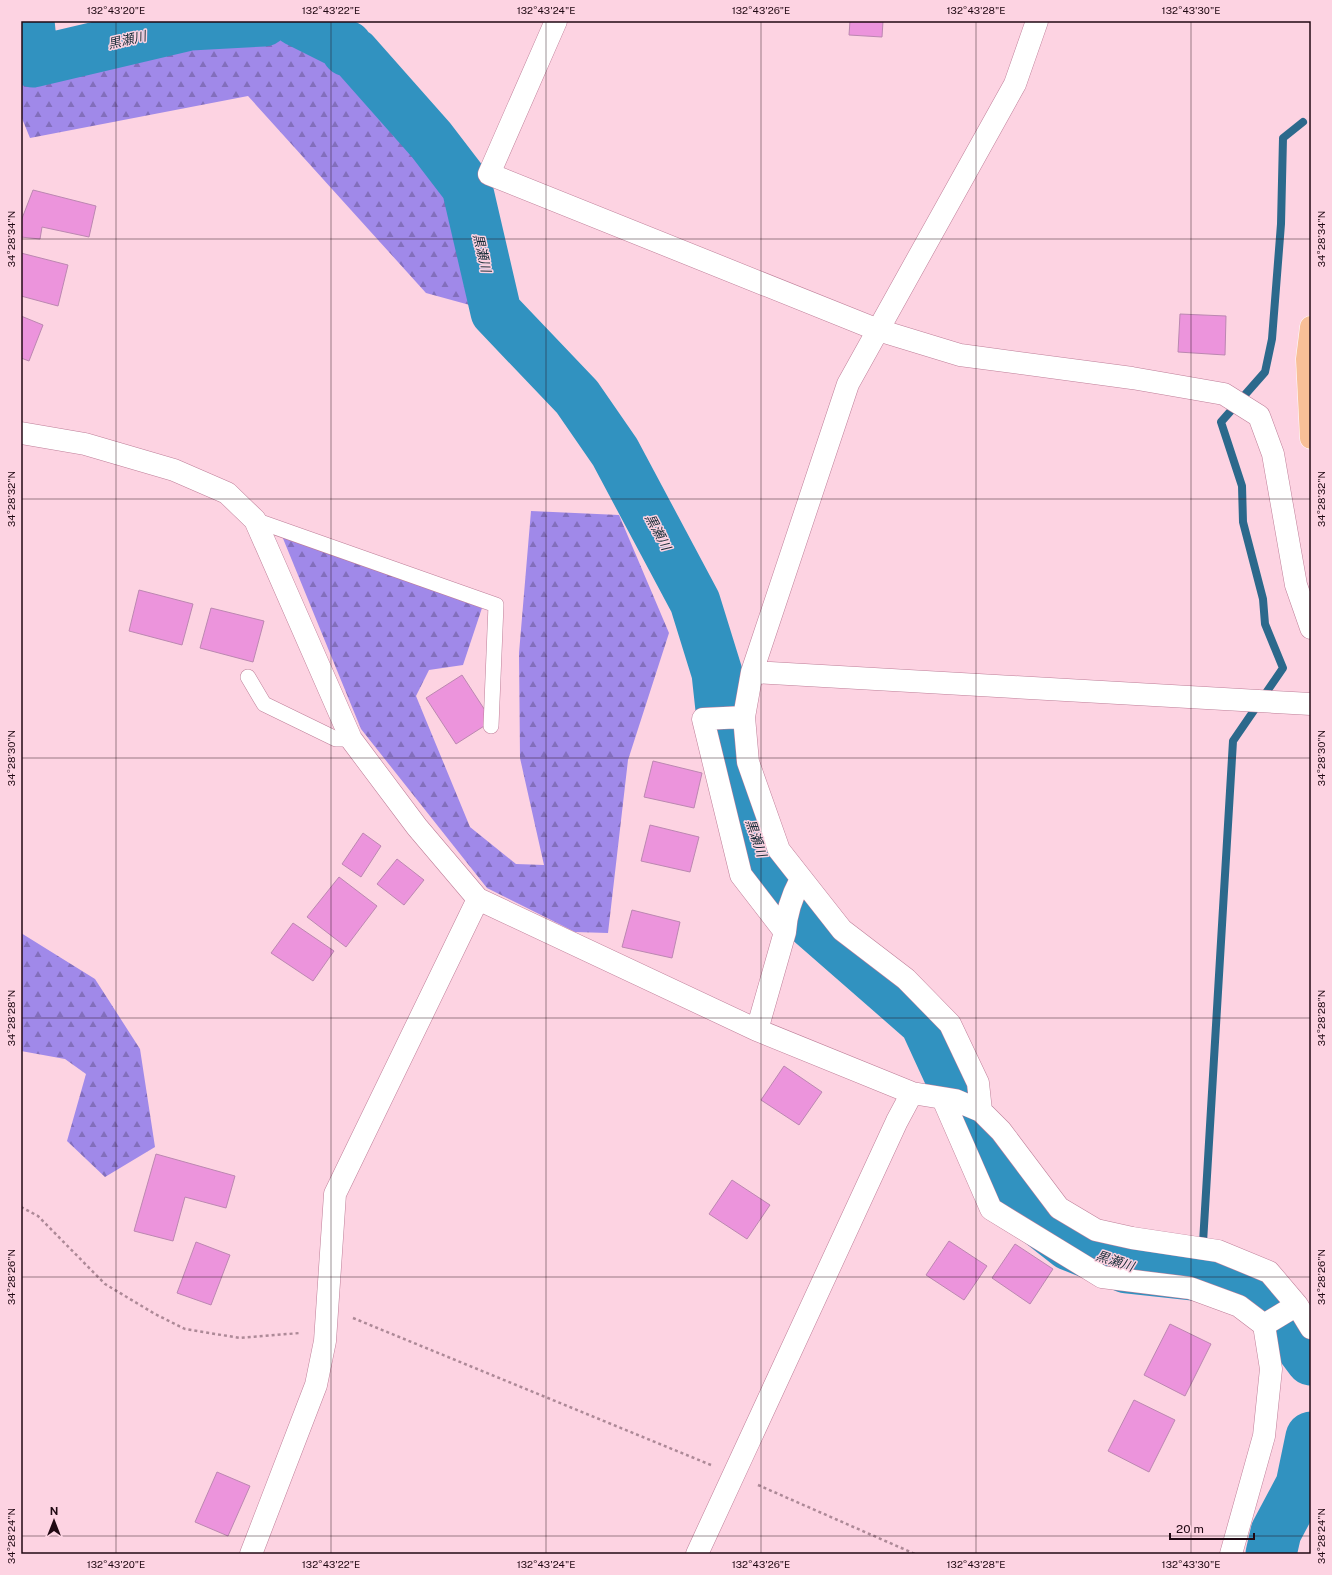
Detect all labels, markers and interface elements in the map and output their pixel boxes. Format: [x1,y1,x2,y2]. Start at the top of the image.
text: 132°43'20"E [87,4,145,16]
text: 132°43'22"E [302,4,360,16]
text: 132°43'24"E [517,4,575,16]
text: 132°43'26"E [732,4,790,16]
text: 132°43'28"E [947,4,1005,16]
text: 132°43'30"E [1162,4,1220,16]
water label: 黒瀬川 [106,28,150,52]
text: 34°28'34"N [5,211,17,267]
text: 34°28'34"N [1315,211,1327,267]
water label: 黒瀬川 [470,232,494,276]
text: 34°28'32"N [5,471,17,527]
text: 34°28'32"N [1315,471,1327,527]
water label: 黒瀬川 [642,511,675,554]
text: 34°28'30"N [5,730,17,786]
text: 34°28'30"N [1315,730,1327,786]
water label: 黒瀬川 [743,817,770,861]
text: 34°28'28"N [5,990,17,1046]
text: 34°28'28"N [1315,990,1327,1046]
water label: 黒瀬川 [1094,1248,1138,1275]
text: 34°28'26"N [5,1249,17,1305]
text: 34°28'26"N [1315,1249,1327,1305]
north arrow [34,1501,74,1541]
text: N [50,1505,58,1517]
text: 34°28'24"N [5,1508,17,1564]
text: 34°28'24"N [1315,1508,1327,1564]
scale bar [1170,1515,1254,1541]
text: 20 m [1176,1522,1204,1536]
text: 132°43'20"E [87,1558,145,1570]
text: 132°43'22"E [302,1558,360,1570]
text: 132°43'24"E [517,1558,575,1570]
text: 132°43'26"E [732,1558,790,1570]
text: 132°43'28"E [947,1558,1005,1570]
text: 132°43'30"E [1162,1558,1220,1570]

